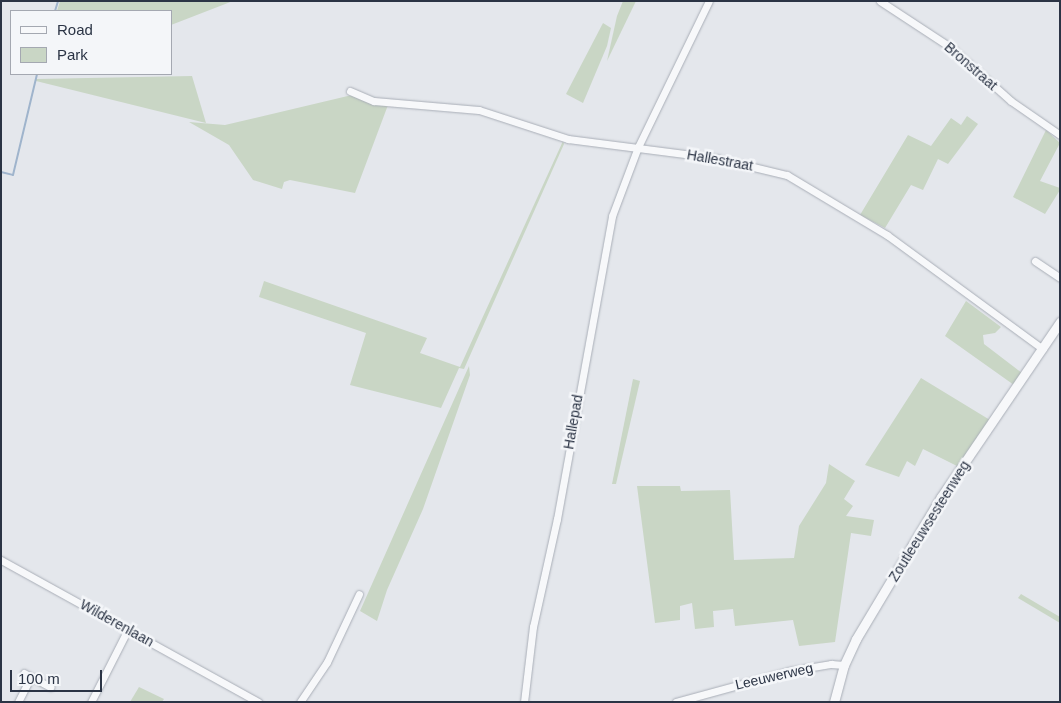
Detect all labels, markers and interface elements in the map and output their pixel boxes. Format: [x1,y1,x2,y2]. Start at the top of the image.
legend [10,10,172,75]
text: Road [57,21,93,38]
street label: Bronstraat [941,38,1001,94]
text: Park [57,46,88,63]
street label: Hallestraat [686,146,754,174]
street label: Hallepad [560,393,586,451]
street label: Zoutleeuwsesteenweg [885,457,973,585]
street label: Wilderenlaan [77,596,157,650]
street label: Leeuwerweg [733,659,815,693]
scale bar [12,660,105,692]
text: 100 m [18,670,60,687]

